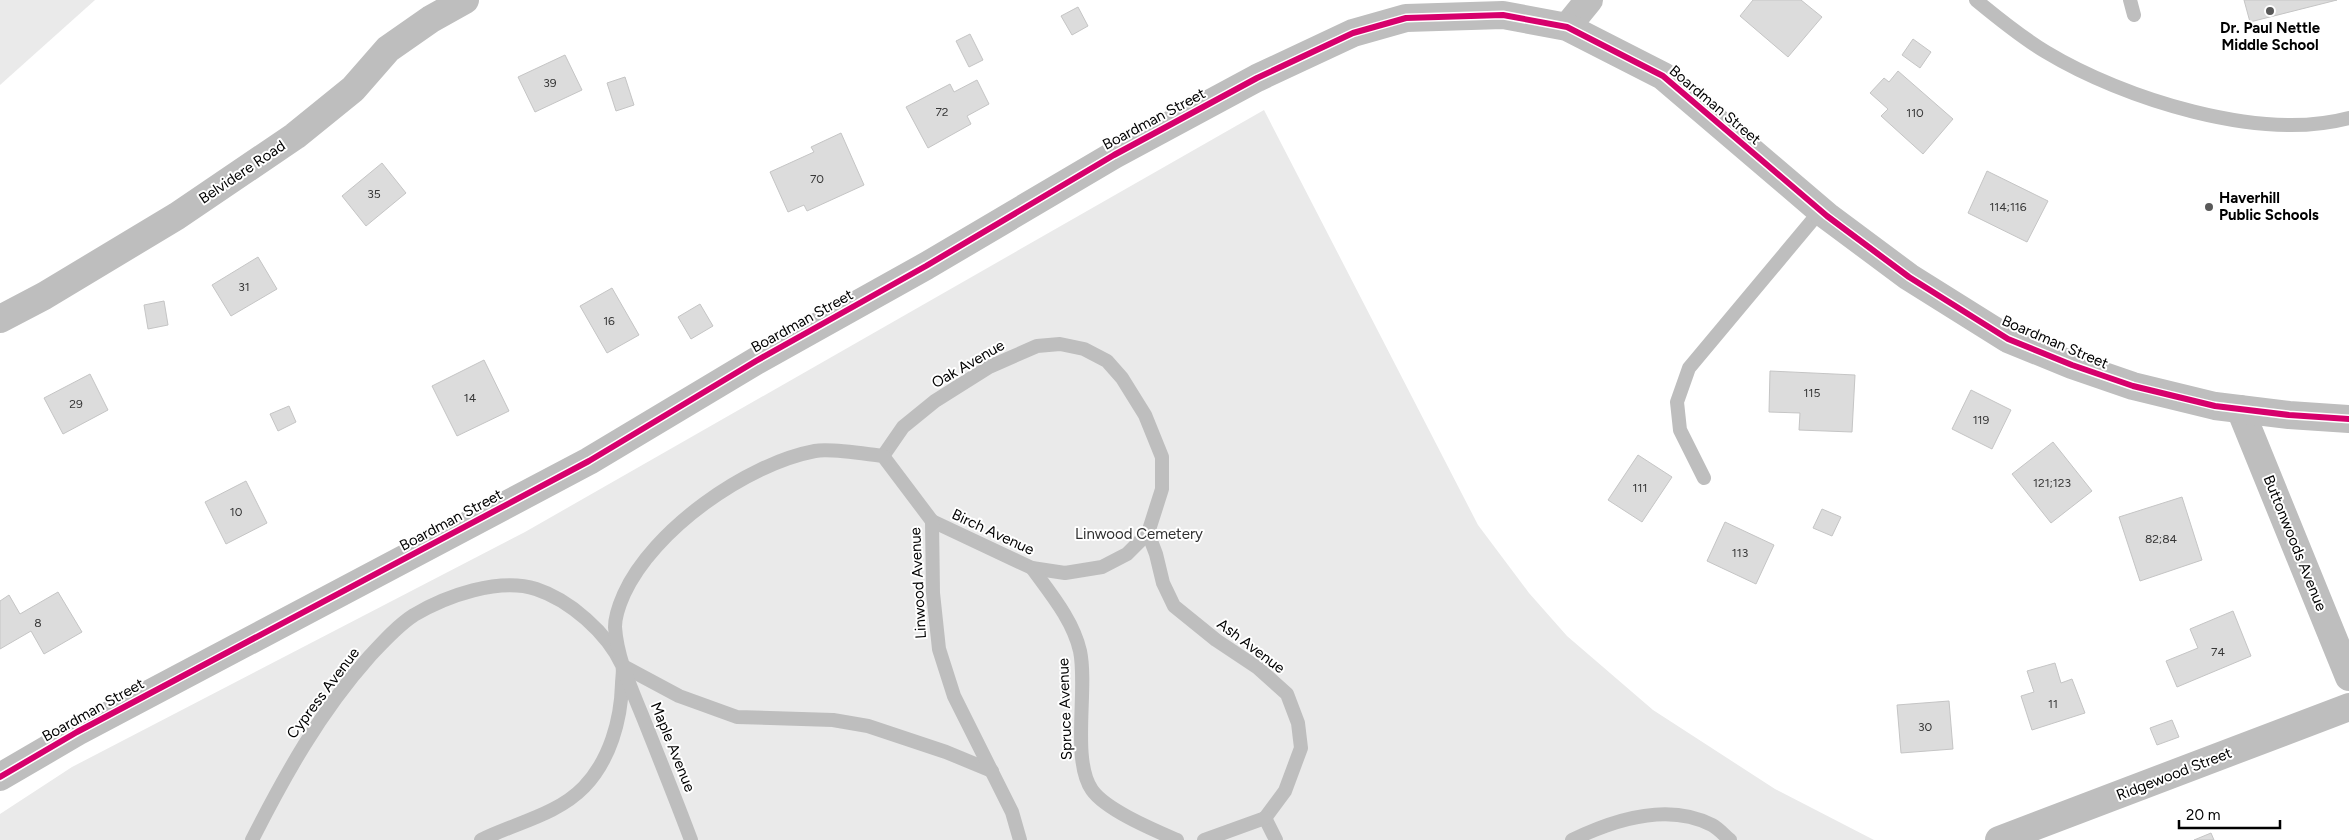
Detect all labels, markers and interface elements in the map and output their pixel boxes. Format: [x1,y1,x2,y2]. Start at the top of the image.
marker: Dr. Paul Nettle Middle School [2264,5,2276,17]
place label: Dr. Paul Nettle Middle School [2220,19,2321,54]
street label: Boardman Street [1666,62,1765,149]
house number: 39 [543,76,557,90]
street label: Boardman Street [1100,84,1209,154]
house number: 72 [935,105,949,119]
house number: 110 [1906,106,1924,120]
street label: Belvidere Road [195,136,289,208]
house number: 70 [810,172,824,186]
house number: 35 [367,187,381,201]
place label: Haverhill Public Schools [2219,189,2319,224]
house number: 114;116 [1989,200,2027,214]
marker: Haverhill Public Schools [2203,201,2215,213]
house number: 31 [238,280,250,294]
street label: Boardman Street [748,285,856,356]
street label: Boardman Street [1999,311,2111,373]
house number: 16 [603,314,615,328]
street label: Oak Avenue [928,336,1008,392]
house number: 115 [1804,386,1821,400]
house number: 14 [464,391,477,405]
house number: 29 [69,397,83,411]
house number: 119 [1973,413,1990,427]
street label: Buttonwoods Avenue [2259,472,2331,614]
house number: 121;123 [2033,476,2071,490]
house number: 111 [1633,481,1647,495]
street label: Boardman Street [397,485,506,555]
house number: 10 [230,505,243,519]
street label: Birch Avenue [949,505,1037,559]
park label: Linwood Cemetery [1075,525,1203,543]
street label: Linwood Avenue [906,527,930,639]
house number: 82;84 [2145,532,2178,546]
house number: 113 [1732,546,1748,560]
street label: Ash Avenue [1214,615,1288,677]
house number: 8 [34,616,42,630]
street label: Cypress Avenue [283,644,363,742]
house number: 74 [2211,645,2225,659]
street label: Spruce Avenue [1054,658,1076,760]
street label: Boardman Street [39,674,147,745]
house number: 11 [2048,697,2058,711]
street label: Maple Avenue [647,700,699,794]
house number: 30 [1918,720,1932,734]
street label: Ridgewood Street [2114,744,2234,804]
scale bar [2179,798,2280,830]
text: 20 m [2186,806,2220,824]

